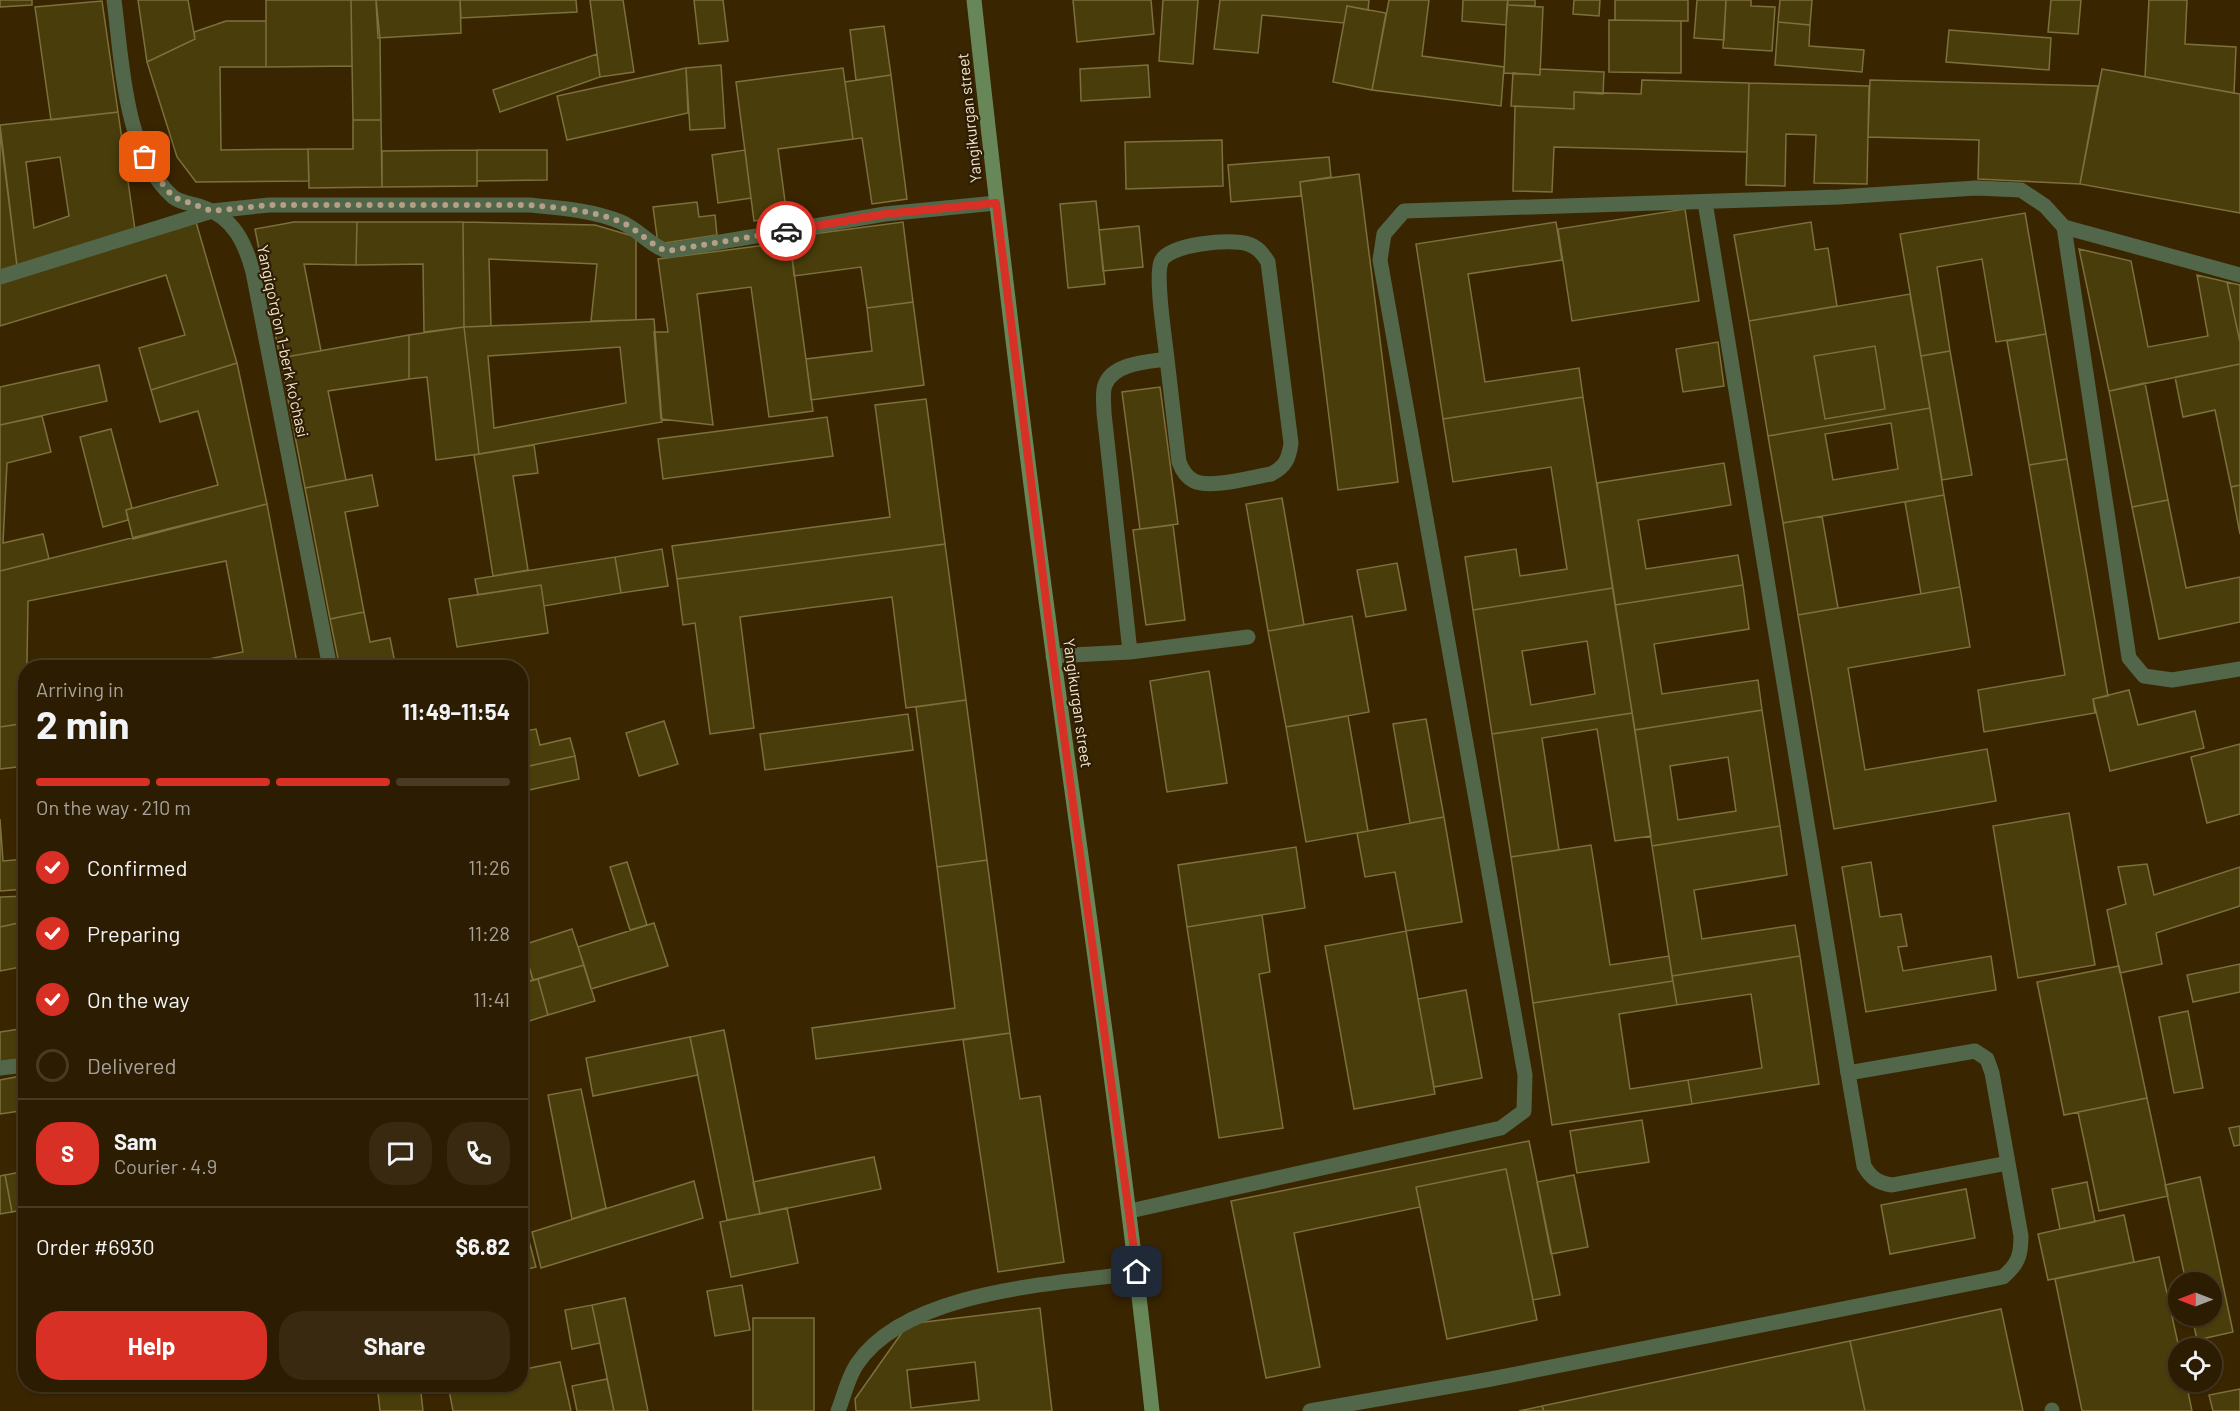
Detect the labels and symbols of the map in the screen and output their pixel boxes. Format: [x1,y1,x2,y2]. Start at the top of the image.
street label: Yangikurgan street [952,52,985,184]
pin [119,131,170,182]
courier [756,201,816,261]
street label: Yangiqoʻrgʻon 1-berk koʻchasi [254,243,313,439]
street label: Yangikurgan street [1060,637,1097,769]
pin [1111,1246,1162,1297]
north arrow [2168,1272,2222,1326]

